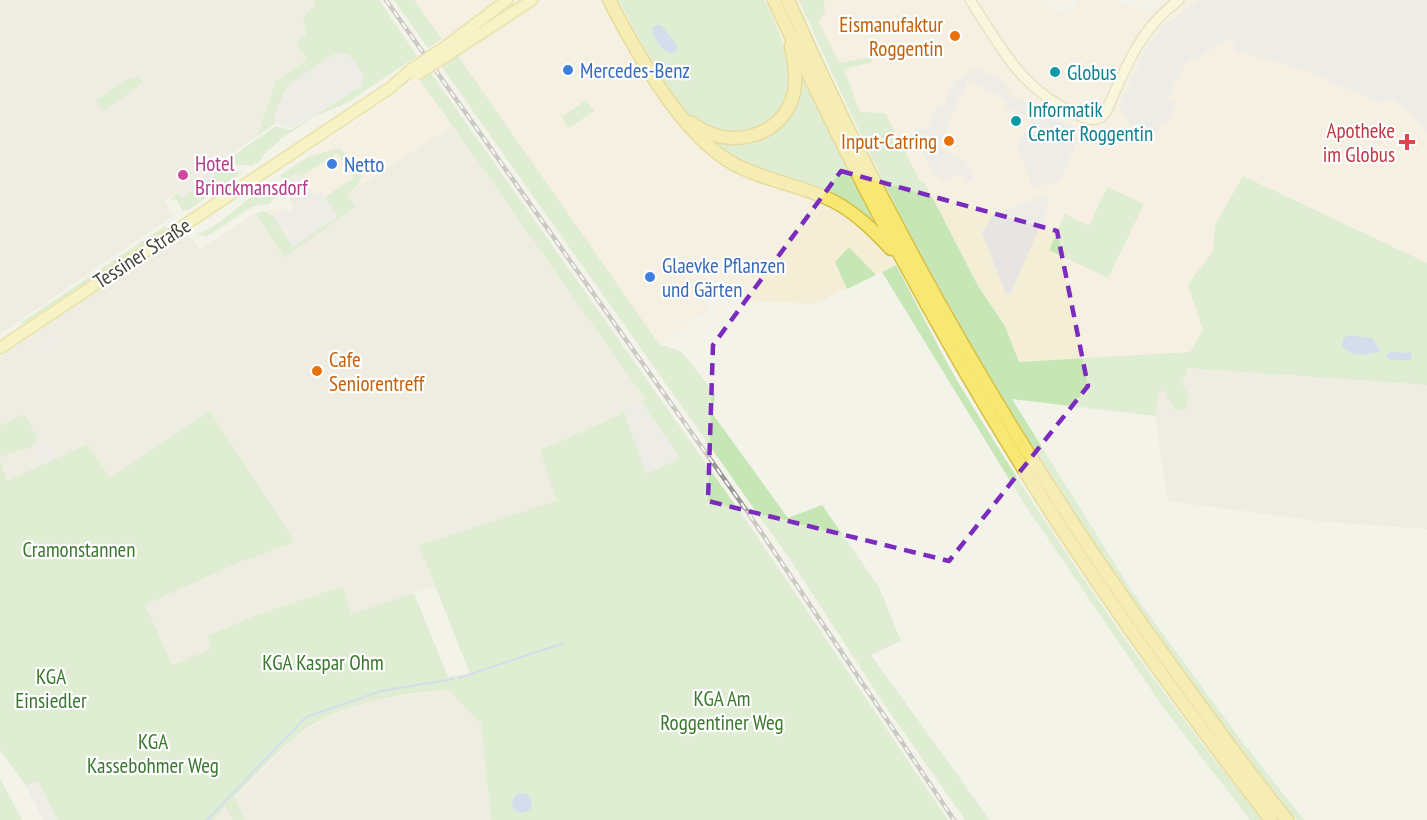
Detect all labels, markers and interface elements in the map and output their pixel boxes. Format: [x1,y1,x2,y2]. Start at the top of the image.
place label: Eismanufaktur Roggentin [839,11,943,62]
marker: Eismanufaktur Roggentin [948,29,962,43]
place label: Mercedes-Benz [580,57,690,84]
place label: Globus [1067,59,1117,86]
marker: Mercedes-Benz [561,63,575,77]
marker: Globus [1048,65,1062,79]
place label: Informatik Center Roggentin [1028,96,1153,147]
marker: Informatik Center Roggentin [1009,114,1023,128]
place label: Apotheke im Globus [1323,117,1395,168]
place label: Input-Catring [841,128,937,155]
marker: Input-Catring [942,134,956,148]
marker: Apotheke im Globus [1400,135,1414,149]
place label: Hotel Brinckmansdorf [195,150,308,201]
place label: Netto [344,151,384,178]
marker: Netto [325,157,339,171]
marker: Hotel Brinckmansdorf [176,168,190,182]
street label: Tessiner Straße [88,212,196,294]
place label: Glaevke Pflanzen und Gärten [662,252,785,303]
marker: Glaevke Pflanzen und Gärten [643,270,657,284]
place label: Cafe Seniorentreff [329,346,425,397]
marker: Cafe Seniorentreff [310,364,324,378]
park label: Cramonstannen [22,536,136,563]
park label: KGA Kaspar Ohm [262,649,384,676]
park label: KGA Einsiedler [15,663,87,714]
park label: KGA Am Roggentiner Weg [660,685,784,736]
park label: KGA Kassebohmer Weg [87,728,219,779]

